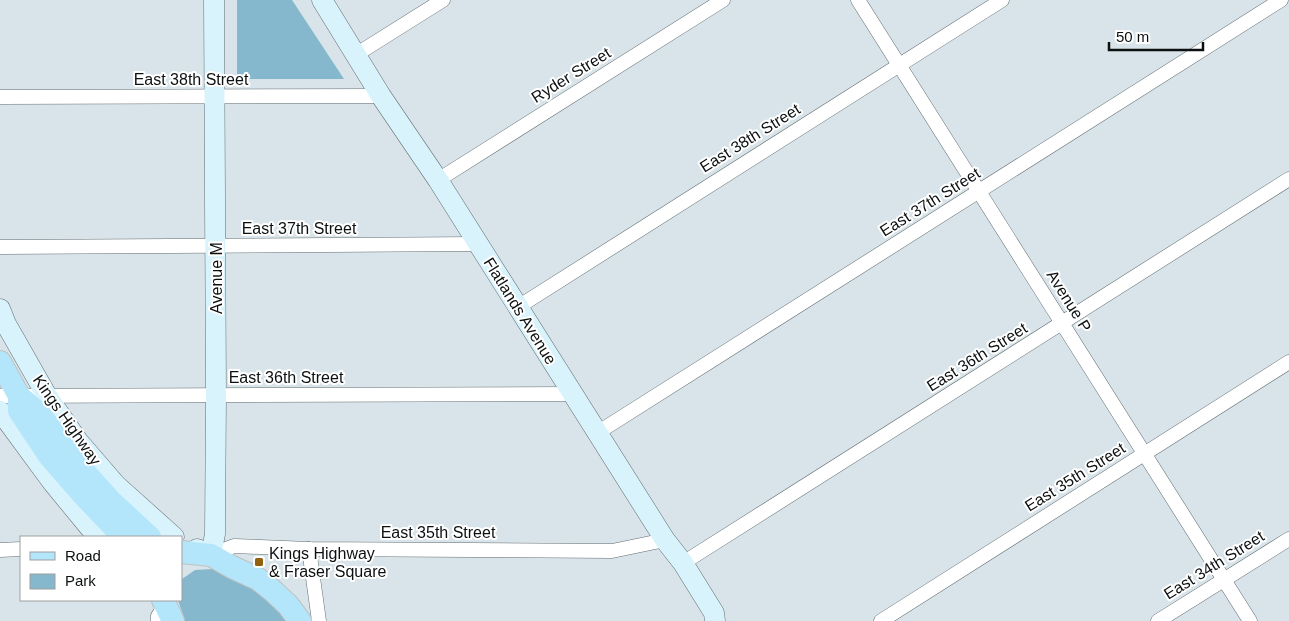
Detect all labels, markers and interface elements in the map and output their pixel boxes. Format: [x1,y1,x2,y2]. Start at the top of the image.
scale bar [1109,20,1203,52]
text: 50 m [1116,28,1149,45]
street label: Ryder Street [528,44,614,106]
street label: East 38th Street [134,71,249,88]
street label: East 38th Street [697,100,804,176]
street label: East 37th Street [877,164,984,240]
street label: East 37th Street [242,220,357,237]
street label: Avenue M [208,242,225,314]
street label: Flatlands Avenue [480,255,560,368]
street label: Avenue P [1043,267,1095,335]
street label: East 36th Street [924,319,1031,395]
street label: East 36th Street [229,369,344,386]
street label: Kings Highway [30,372,104,468]
street label: East 35th Street [1022,439,1129,515]
street label: East 35th Street [381,524,496,541]
street label: East 34th Street [1161,527,1268,603]
legend [20,536,182,601]
place label: Kings Highway & Fraser Square [269,545,386,580]
text: Road [65,547,101,564]
marker: Kings Highway & Fraser Square [253,556,265,568]
text: Park [65,572,96,589]

